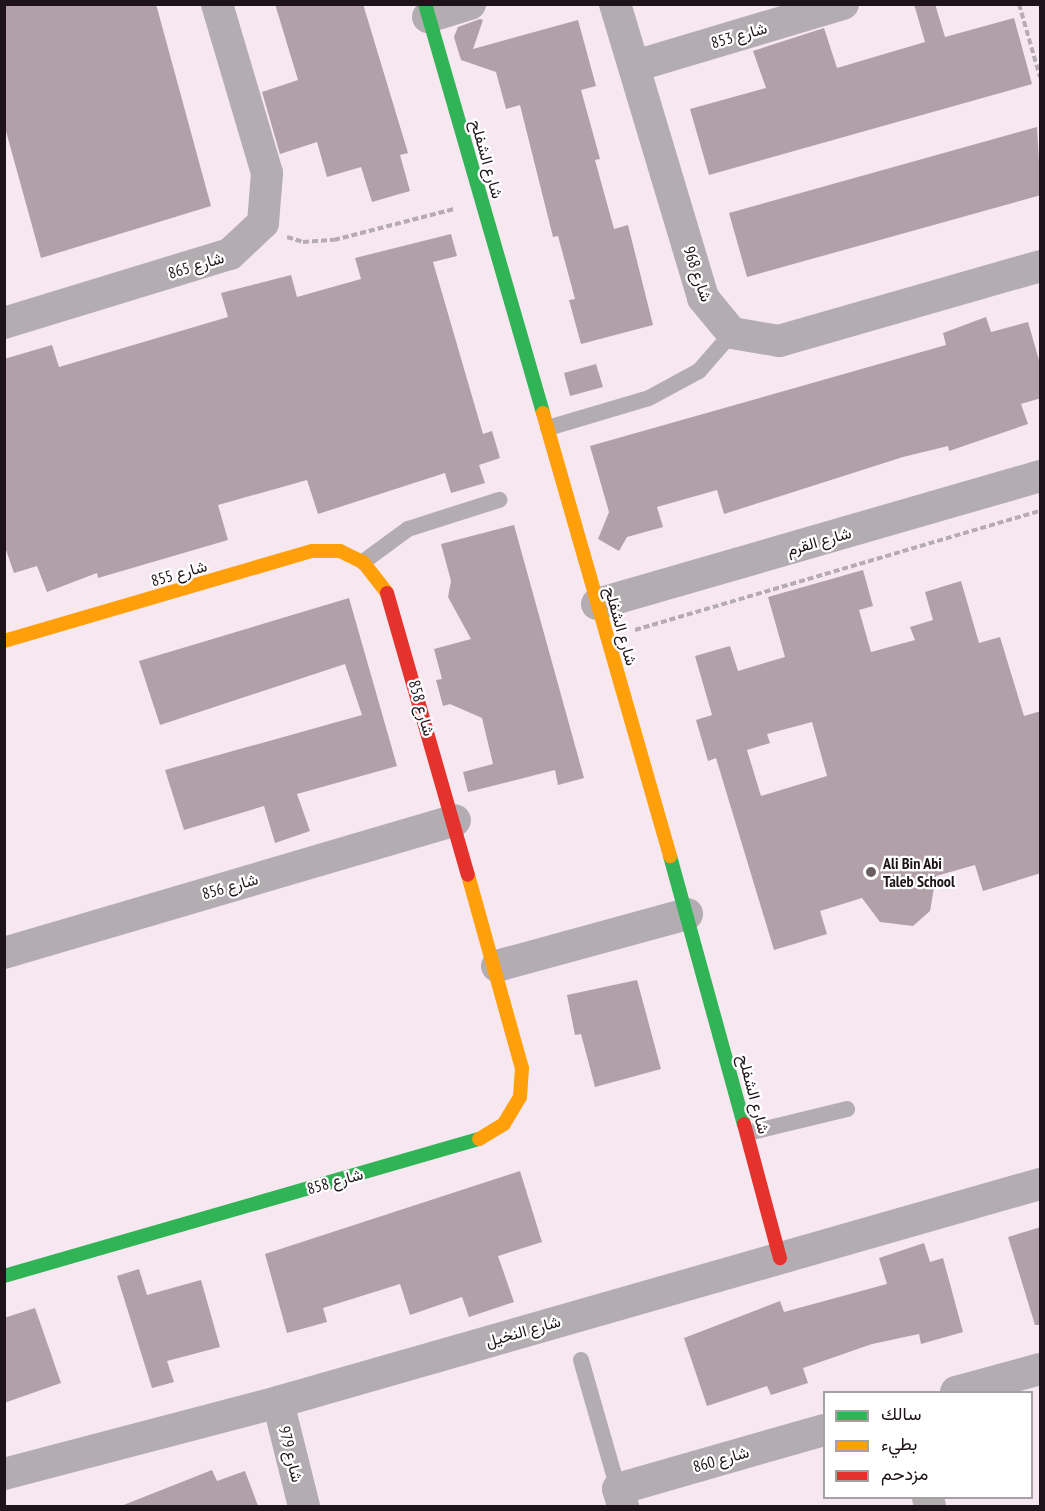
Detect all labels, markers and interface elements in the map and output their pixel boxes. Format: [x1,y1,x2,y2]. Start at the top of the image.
street label: شارع 853 [709,18,769,52]
street label: شارع الشفلح [467,117,507,201]
street label: شارع 968 [680,244,716,304]
street label: شارع 865 [166,247,226,283]
street label: شارع القرم [784,523,854,559]
street label: شارع 855 [149,556,209,590]
street label: شارع الشفلح [601,584,641,668]
street label: شارع 858 [405,678,439,738]
place label: Ali Bin Abi Taleb School [883,853,955,891]
marker: Ali Bin Abi Taleb School [864,865,878,879]
street label: شارع 856 [200,869,260,903]
street label: شارع الشفلح [734,1052,774,1136]
street label: شارع 858 [305,1164,365,1198]
street label: شارع النخيل [483,1311,563,1351]
legend [823,1391,1033,1499]
text: سالك [881,1402,921,1425]
street label: شارع 979 [275,1424,307,1484]
text: بطيء [881,1432,917,1455]
street label: شارع 860 [691,1442,751,1476]
text: مزدحم [881,1462,928,1485]

